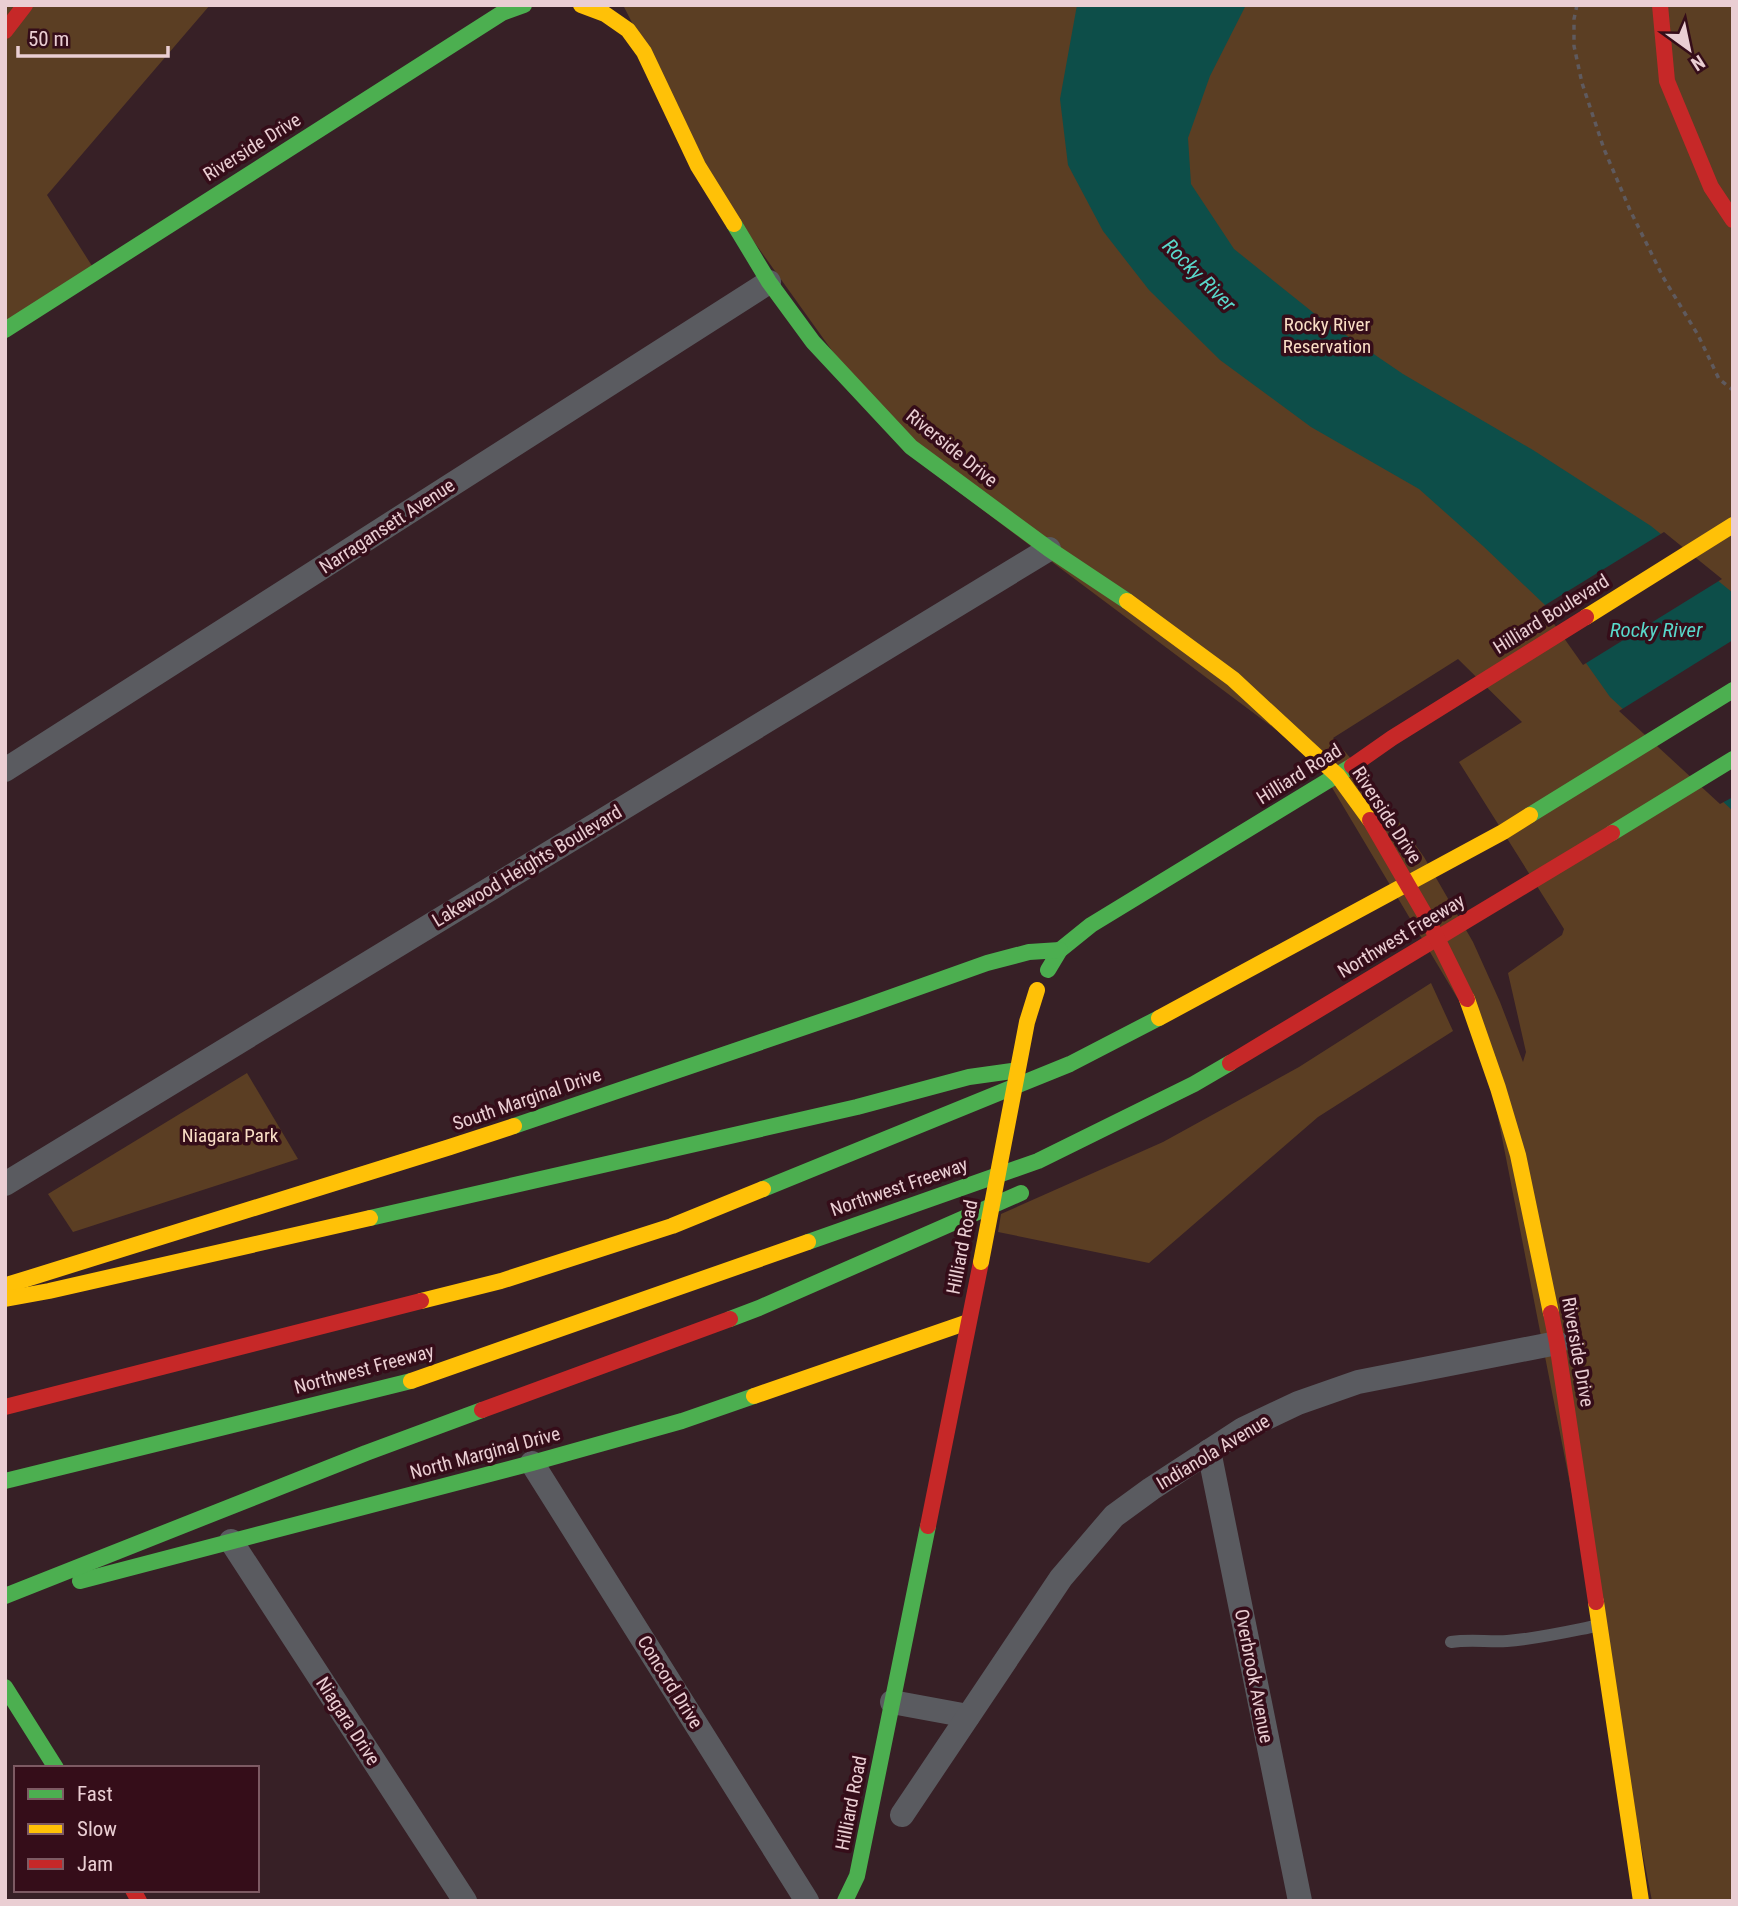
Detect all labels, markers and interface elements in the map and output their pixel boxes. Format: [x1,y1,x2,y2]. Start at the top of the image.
scale bar [18,14,168,58]
north arrow [1654,14,1724,84]
text: 50 m [28,27,69,51]
text: N [1687,50,1709,76]
street label: Riverside Drive [199,108,305,186]
water label: Rocky River [1158,234,1241,317]
park label: Rocky River Reservation [1283,313,1371,358]
street label: Riverside Drive [902,404,1002,492]
street label: Narragansett Avenue [315,474,459,578]
street label: Hilliard Boulevard [1489,569,1613,659]
water label: Rocky River [1610,618,1703,642]
street label: Hilliard Road [1252,739,1346,809]
street label: Riverside Drive [1347,762,1427,868]
street label: Lakewood Heights Boulevard [428,800,626,932]
street label: Northwest Freeway [1333,889,1469,983]
street label: South Marginal Drive [450,1063,604,1135]
park label: Niagara Park [182,1124,279,1147]
street label: Northwest Freeway [827,1153,971,1221]
street label: Hilliard Road [942,1198,982,1296]
street label: Riverside Drive [1557,1295,1599,1409]
street label: Northwest Freeway [292,1339,437,1399]
street label: Indianola Avenue [1152,1409,1274,1495]
street label: North Marginal Drive [407,1422,563,1484]
street label: Overbrook Avenue [1230,1607,1278,1745]
street label: Concord Drive [632,1631,708,1733]
street label: Niagara Drive [311,1673,385,1769]
street label: Hilliard Road [831,1754,871,1852]
legend [14,1766,259,1892]
text: Fast [77,1782,113,1806]
text: Slow [77,1817,117,1841]
text: Jam [77,1852,113,1876]

